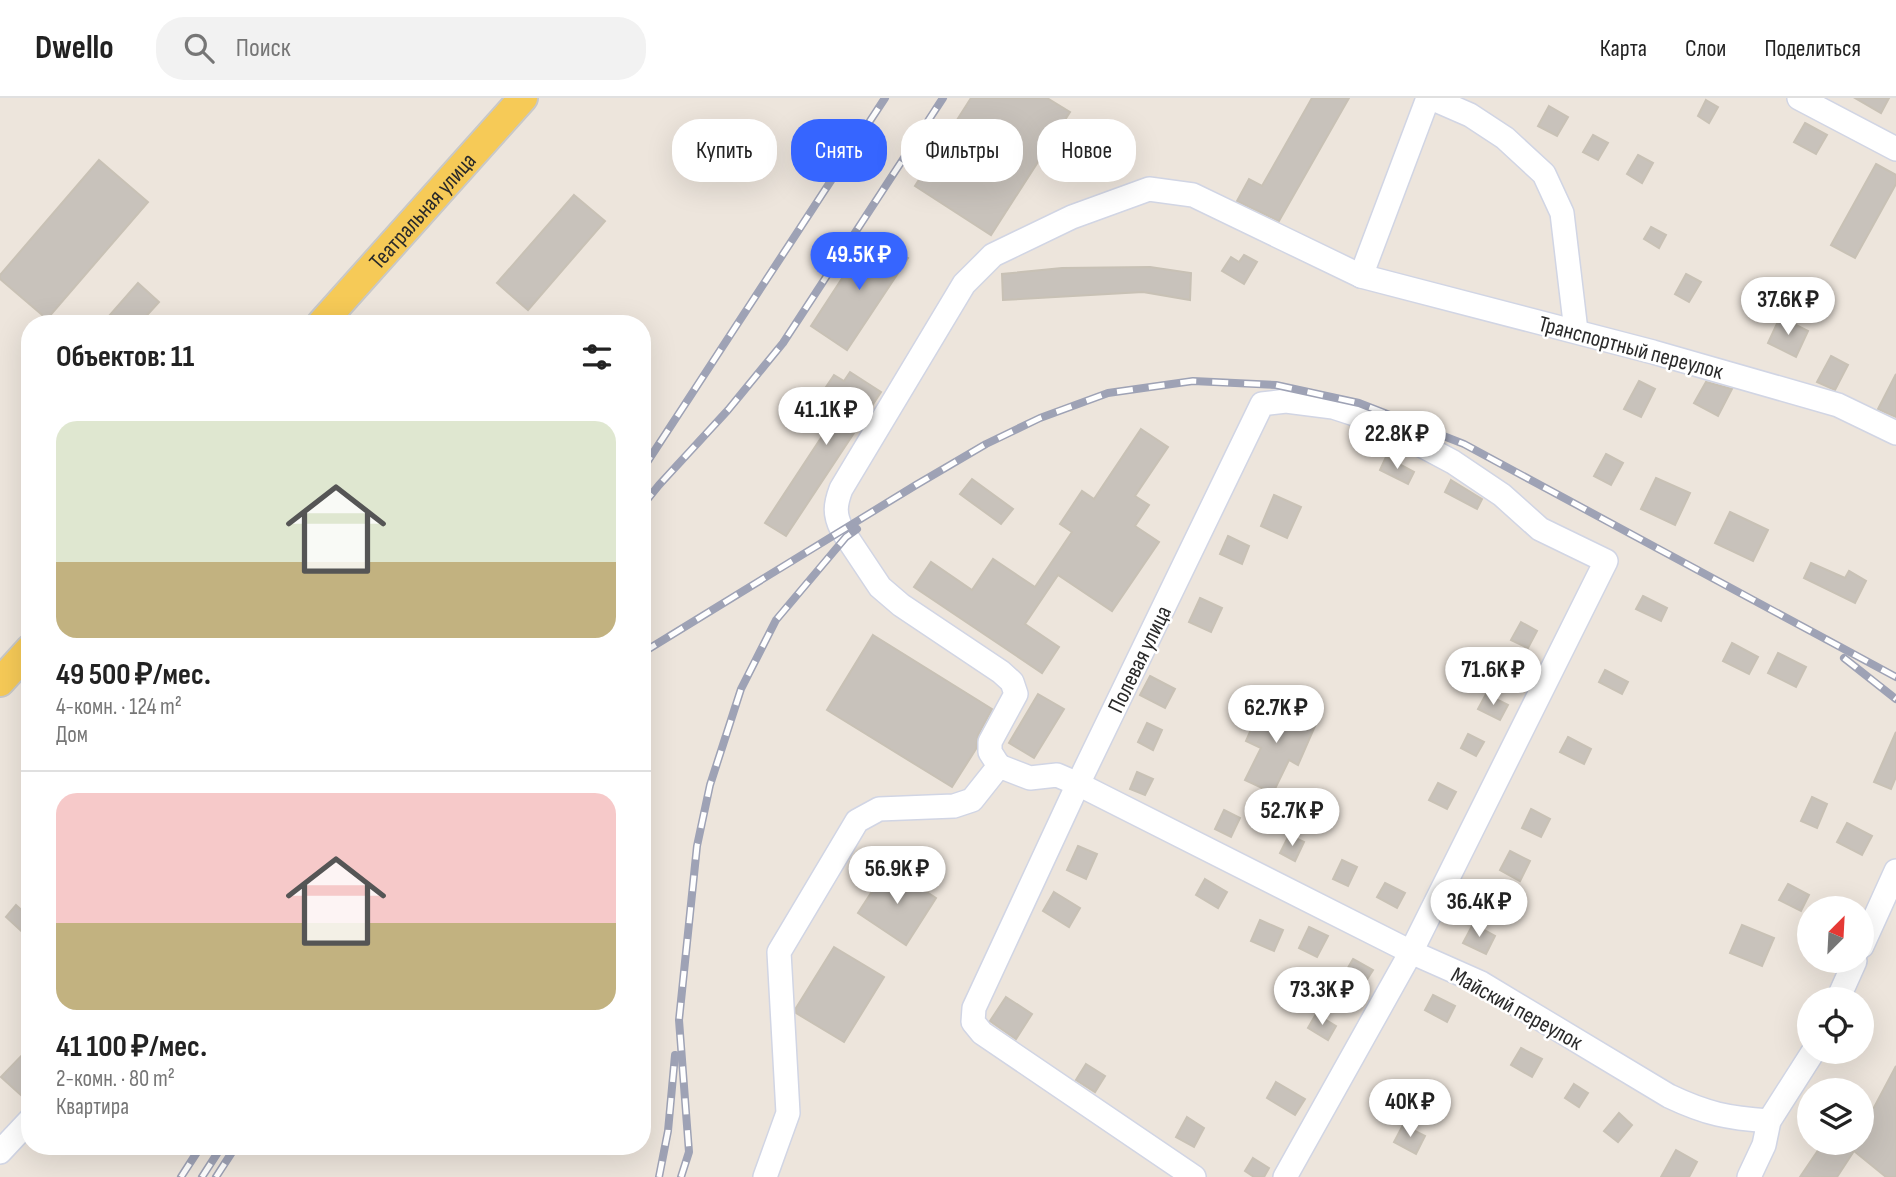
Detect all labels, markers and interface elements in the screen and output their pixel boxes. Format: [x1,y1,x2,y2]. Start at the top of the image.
search box [156,17,646,80]
text: Dwello [35,28,114,68]
icon: search [180,29,218,67]
text: Поиск [236,33,291,64]
text: Карта [1600,34,1647,63]
text: Слои [1685,34,1726,63]
text: Поделиться [1764,34,1861,63]
chip: Купить [672,119,777,182]
chip: Снять [791,119,887,182]
chip: Фильтры [901,119,1023,182]
chip: Новое [1037,119,1136,182]
street label: Театральная улица [364,147,482,275]
pin: 49.5K ₽ [794,232,924,292]
text: 49.5K ₽ [827,241,891,269]
pin: 37.6K ₽ [1723,278,1853,337]
text: 37.6K ₽ [1757,286,1819,314]
street label: Транспортный переулок [1535,310,1726,386]
icon: filters [578,338,616,376]
text: Объектов: 11 [56,339,194,375]
pin: 41.1K ₽ [761,388,891,447]
text: 41.1K ₽ [794,396,858,424]
pin: 22.8K ₽ [1332,412,1462,471]
text: 22.8K ₽ [1365,420,1429,448]
icon: home [273,466,399,592]
street label: Полевая улица [1102,601,1178,718]
pin: 71.6K ₽ [1428,648,1558,707]
text: 71.6K ₽ [1461,656,1525,684]
text: 49 500 ₽/мес. [56,657,211,693]
pin: 62.7K ₽ [1211,686,1341,745]
text: 4-комн. · 124 m² [56,693,182,721]
text: 62.7K ₽ [1244,694,1308,722]
text: Дом [56,721,88,749]
pin: 52.7K ₽ [1227,788,1357,848]
text: 52.7K ₽ [1260,797,1324,825]
icon: home [273,838,399,964]
pin: 56.9K ₽ [832,846,962,906]
text: 56.9K ₽ [865,855,929,883]
pin: 36.4K ₽ [1414,880,1544,939]
text: 36.4K ₽ [1446,888,1512,916]
north arrow [1797,896,1874,973]
map controls [1797,896,1874,1155]
street label: Майский переулок [1446,961,1587,1057]
pin: 73.3K ₽ [1257,968,1387,1027]
text: 73.3K ₽ [1290,976,1354,1004]
button: locate [1797,987,1874,1064]
text: 41 100 ₽/мес. [56,1029,207,1065]
text: 2-комн. · 80 m² [56,1065,175,1093]
button: layers [1797,1078,1874,1155]
pin: 40K ₽ [1361,1080,1459,1139]
text: 40K ₽ [1385,1088,1435,1116]
text: Квартира [56,1093,129,1121]

